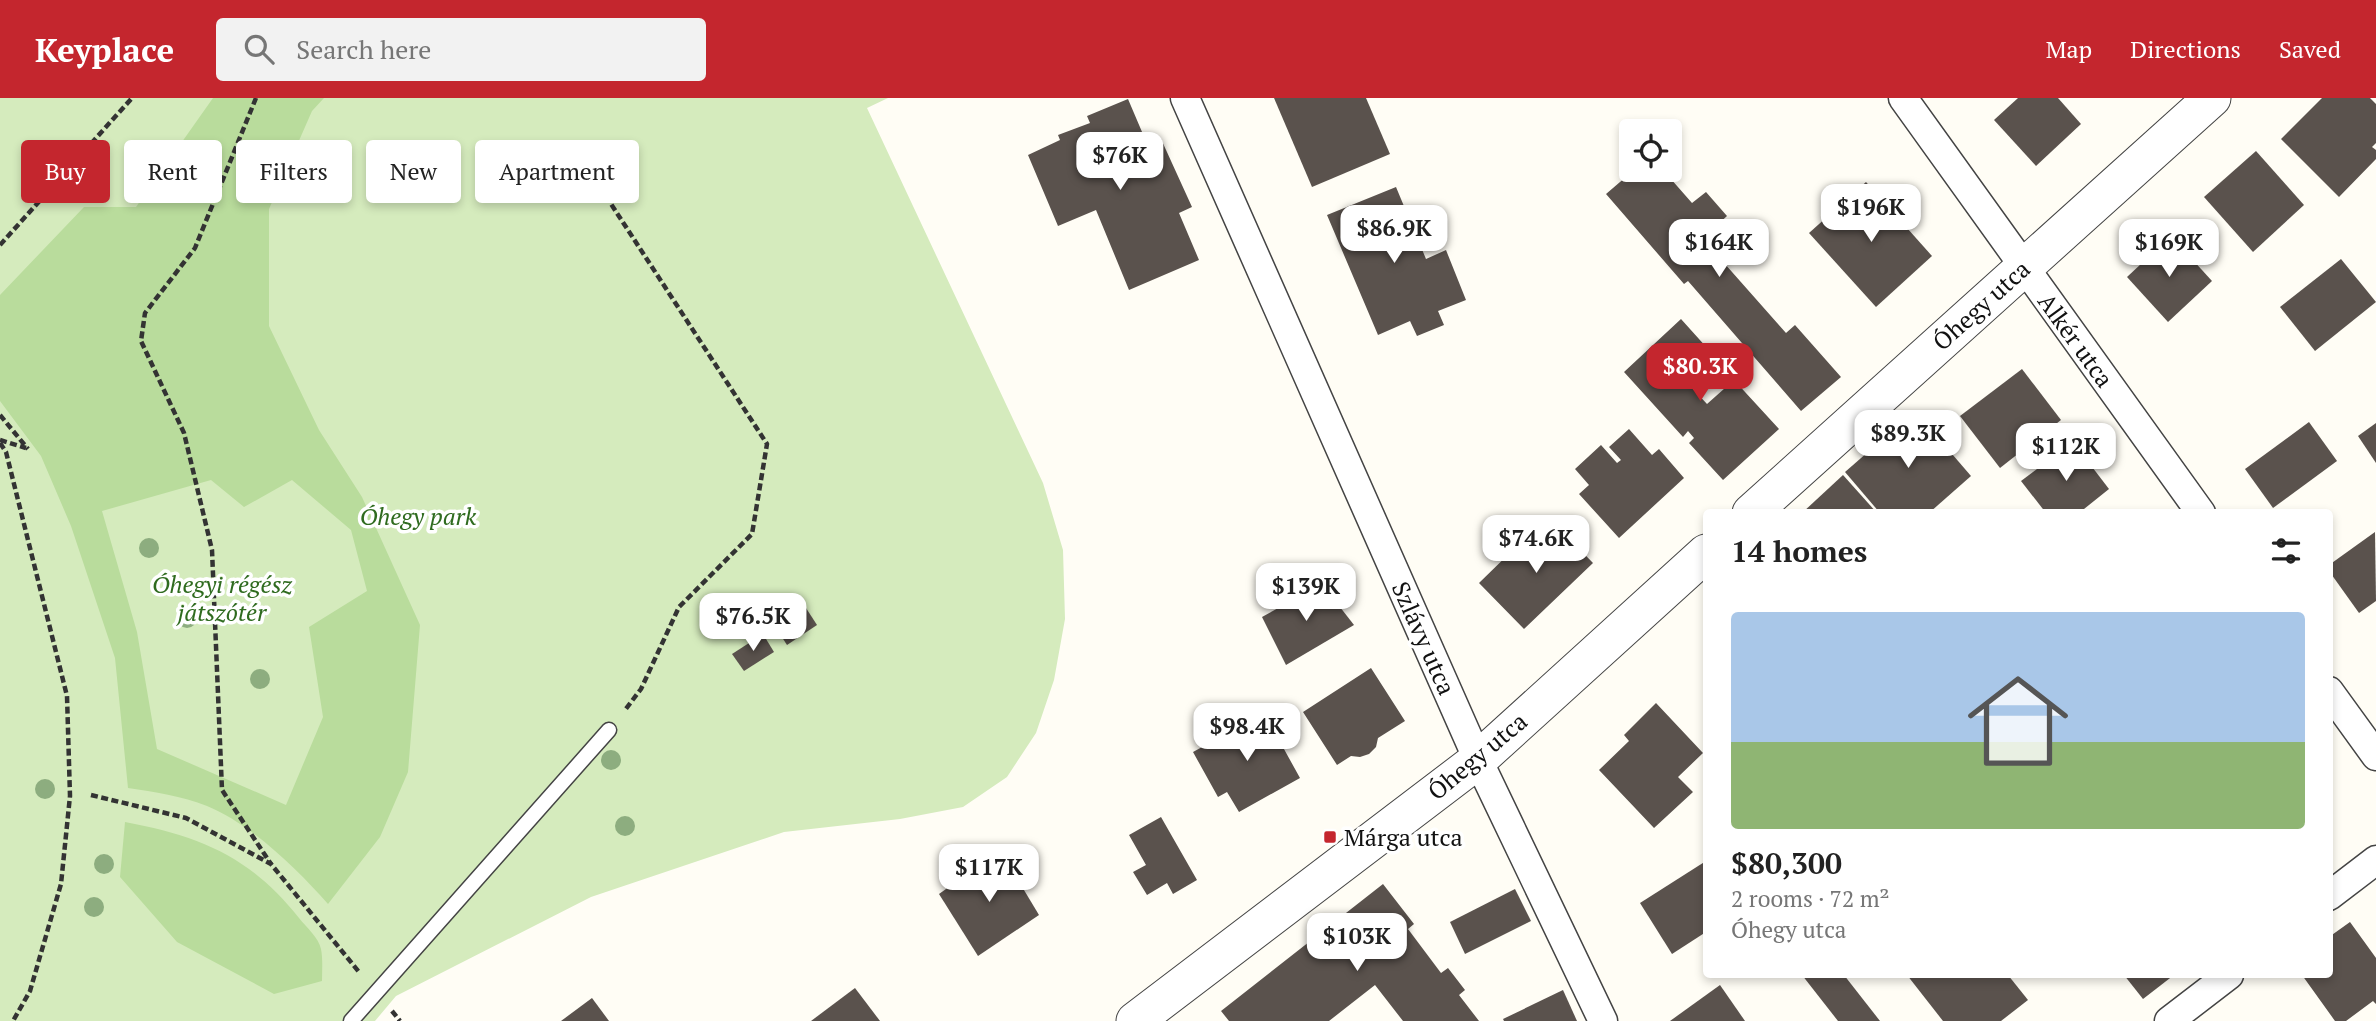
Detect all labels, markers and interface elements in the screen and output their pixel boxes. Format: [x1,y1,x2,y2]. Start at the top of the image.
search box [216,18,706,81]
text: Keyplace [35,28,174,71]
icon: search [240,30,278,68]
text: Search here [296,32,431,66]
text: Map [2046,33,2092,65]
text: Directions [2130,33,2241,65]
text: Saved [2279,33,2341,65]
map controls [1619,119,1682,182]
button: locate [1619,119,1682,182]
pin: $76K [1079,132,1161,192]
text: $76K [1092,139,1148,170]
chip: Buy [21,140,110,203]
chip: Rent [124,140,222,203]
chip: Filters [236,140,352,203]
chip: New [366,140,461,203]
chip: Apartment [475,140,639,203]
pin: $196K [1822,184,1920,244]
text: $196K [1837,191,1905,222]
pin: $86.9K [1337,206,1451,265]
text: $86.9K [1356,212,1432,243]
pin: $164K [1670,220,1768,279]
pin: $169K [2120,220,2218,279]
text: $164K [1685,226,1753,257]
text: $169K [2135,226,2203,257]
street label: Óhegy utca [1926,253,2036,357]
street label: Alkér utca [2031,287,2121,393]
pin: $80.3K [1643,344,1757,403]
text: $80.3K [1662,350,1738,381]
pin: $89.3K [1851,410,1965,470]
text: $89.3K [1870,417,1946,448]
pin: $112K [2017,424,2115,483]
text: $112K [2032,430,2100,461]
park label: Óhegy park [360,500,477,532]
pin: $74.6K [1479,516,1593,575]
text: $74.6K [1498,522,1574,553]
text: 14 homes [1731,531,1867,571]
icon: filters [2267,532,2305,570]
pin: $139K [1257,564,1355,623]
park label: Óhegyi régész játszótér [152,568,292,628]
text: $139K [1272,570,1340,601]
street label: Szlávy utca [1385,576,1463,700]
pin: $76.5K [696,594,810,653]
text: $76.5K [715,600,791,631]
icon: home [1955,658,2081,784]
pin: $98.4K [1190,704,1304,763]
street label: Óhegy utca [1421,705,1533,807]
text: $98.4K [1209,710,1285,741]
place label: Márga utca [1344,821,1463,853]
marker: Márga utca [1322,829,1338,845]
text: $80,300 [1731,843,1842,883]
pin: $117K [940,844,1038,904]
text: $117K [955,851,1023,882]
text: 2 rooms · 72 m² [1731,883,1890,914]
pin: $103K [1308,914,1406,973]
text: Óhegy utca [1731,914,1846,945]
text: $103K [1323,920,1391,951]

